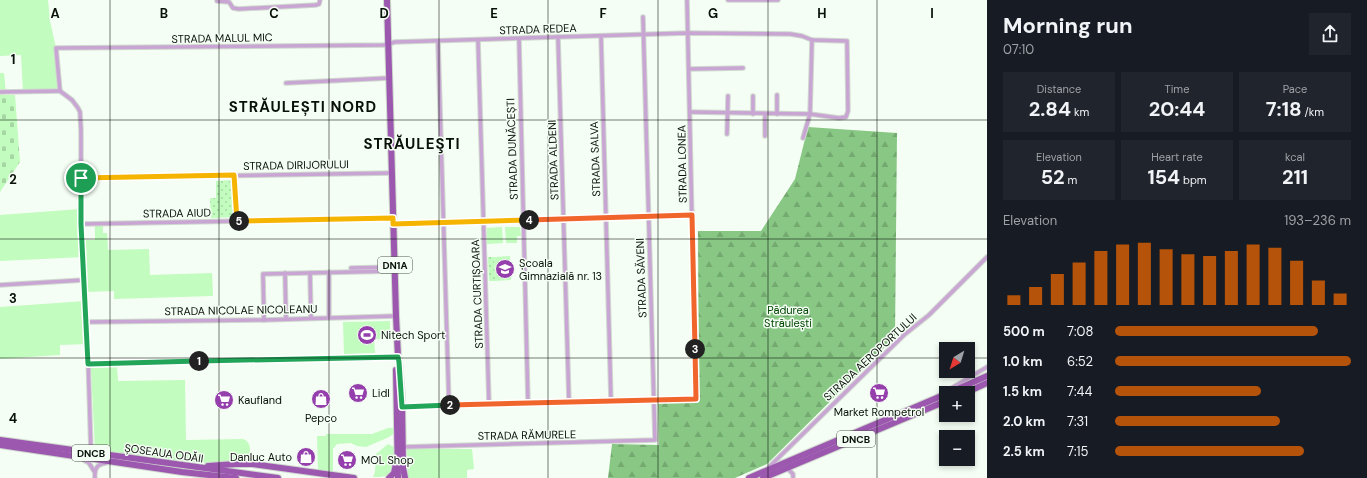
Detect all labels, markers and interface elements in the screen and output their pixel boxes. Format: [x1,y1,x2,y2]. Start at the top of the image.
text: A [50,5,60,22]
text: B [160,5,168,22]
text: C [269,5,279,22]
text: D [379,5,389,22]
text: E [490,5,498,22]
text: F [599,5,607,22]
text: G [708,5,718,22]
text: H [817,5,827,22]
text: I [930,5,934,22]
text: Morning run [1003,11,1133,40]
button: share [1309,13,1351,55]
street label: STRADA REDEA [499,21,577,37]
street label: STRADA MALUL MIC [171,30,273,46]
text: 07:10 [1003,41,1034,58]
text: 1 [11,51,15,68]
text: Distance [1037,82,1081,96]
text: Time [1165,82,1189,96]
text: Pace [1283,82,1307,96]
text: 2.84 [1029,96,1071,122]
text: 20:44 [1149,96,1205,122]
text: 7:18 [1266,96,1302,122]
district label: STRĂULEȘTI NORD [229,97,377,117]
street label: STRADA DUNĂCEȘTI [503,98,521,200]
text: km [1071,105,1089,119]
text: /km [1302,105,1324,119]
street label: STRADA ALDENI [545,120,561,200]
street label: STRADA SALVA [587,121,603,197]
street label: STRADA LONEA [674,125,690,203]
district label: STRĂULEŞTI [364,134,460,154]
text: Elevation [1036,150,1082,164]
text: Heart rate [1151,150,1203,164]
text: kcal [1285,150,1305,164]
street label: STRADA DIRIJORULUI [243,157,349,173]
pin [64,161,98,195]
text: 52 [1041,164,1065,190]
text: 154 [1147,164,1180,190]
text: 211 [1282,164,1308,190]
icon: arrive [70,167,92,189]
text: 2 [9,171,17,188]
text: m [1065,173,1077,187]
text: bpm [1180,173,1207,187]
street label: STRADA AIUD [143,205,212,221]
pin: 4 [519,210,539,230]
pin: 5 [229,211,249,231]
text: Elevation [1003,212,1057,229]
text: 193–236 m [1284,212,1351,229]
text: 4 [525,213,533,227]
text: 5 [236,214,242,228]
street label: STRADA SĂVENI [633,238,649,318]
street label: STRADA CURTIȘOARA [468,239,486,349]
place label: Școala Gimnazială nr. 13 [519,256,602,283]
road number: DN1A [378,257,412,273]
school or university icon: Școala Gimnazială nr. 13 [494,258,516,280]
text: 3 [9,290,17,307]
street label: STRADA NICOLAE NICOLEANU [164,302,318,318]
park label: Pădurea Străulești [764,303,812,330]
street label: STRADA AEROPORTULUI [821,310,919,404]
text: 500 m [1003,323,1045,340]
text: 7:08 [1067,323,1093,340]
sports icon: Nitech Sport [356,324,378,346]
place label: Nitech Sport [381,328,445,342]
pin: 3 [685,339,705,359]
text: 3 [692,342,698,356]
north arrow [939,342,975,378]
map controls [939,342,975,466]
pin: 1 [189,351,209,371]
text: 1.0 km [1003,353,1042,370]
text: 6:52 [1067,353,1093,370]
text: 1 [197,354,201,368]
supermarket icon: Lidl [347,382,369,404]
supermarket icon: Market Rompetrol [868,382,890,404]
text: 1.5 km [1003,383,1042,400]
text: 7:44 [1067,383,1092,400]
place label: Lidl [372,386,390,400]
button: + [939,386,975,422]
shop icon: Pepco [310,388,332,410]
supermarket icon: Kaufland [213,389,235,411]
place label: Kaufland [238,393,282,407]
pin: 2 [440,395,460,415]
text: 2 [447,398,453,412]
place label: Market Rompetrol [834,405,924,419]
text: 4 [9,410,17,427]
place label: Pepco [305,411,337,425]
text: 2.0 km [1003,413,1045,430]
text: 7:31 [1067,413,1088,430]
street label: STRADA RĂMURELE [478,427,576,443]
button: − [939,430,975,466]
road number: DNCB [837,431,875,447]
street label: ȘOSEAUA ODĂII [124,441,204,465]
text: 2.5 km [1003,443,1045,460]
text: 7:15 [1067,443,1089,460]
road number: DNCB [72,445,110,461]
shop icon: Danluc Auto [295,446,317,468]
supermarket icon: MOL Shop [336,449,358,471]
place label: Danluc Auto [230,450,292,464]
place label: MOL Shop [361,453,414,467]

